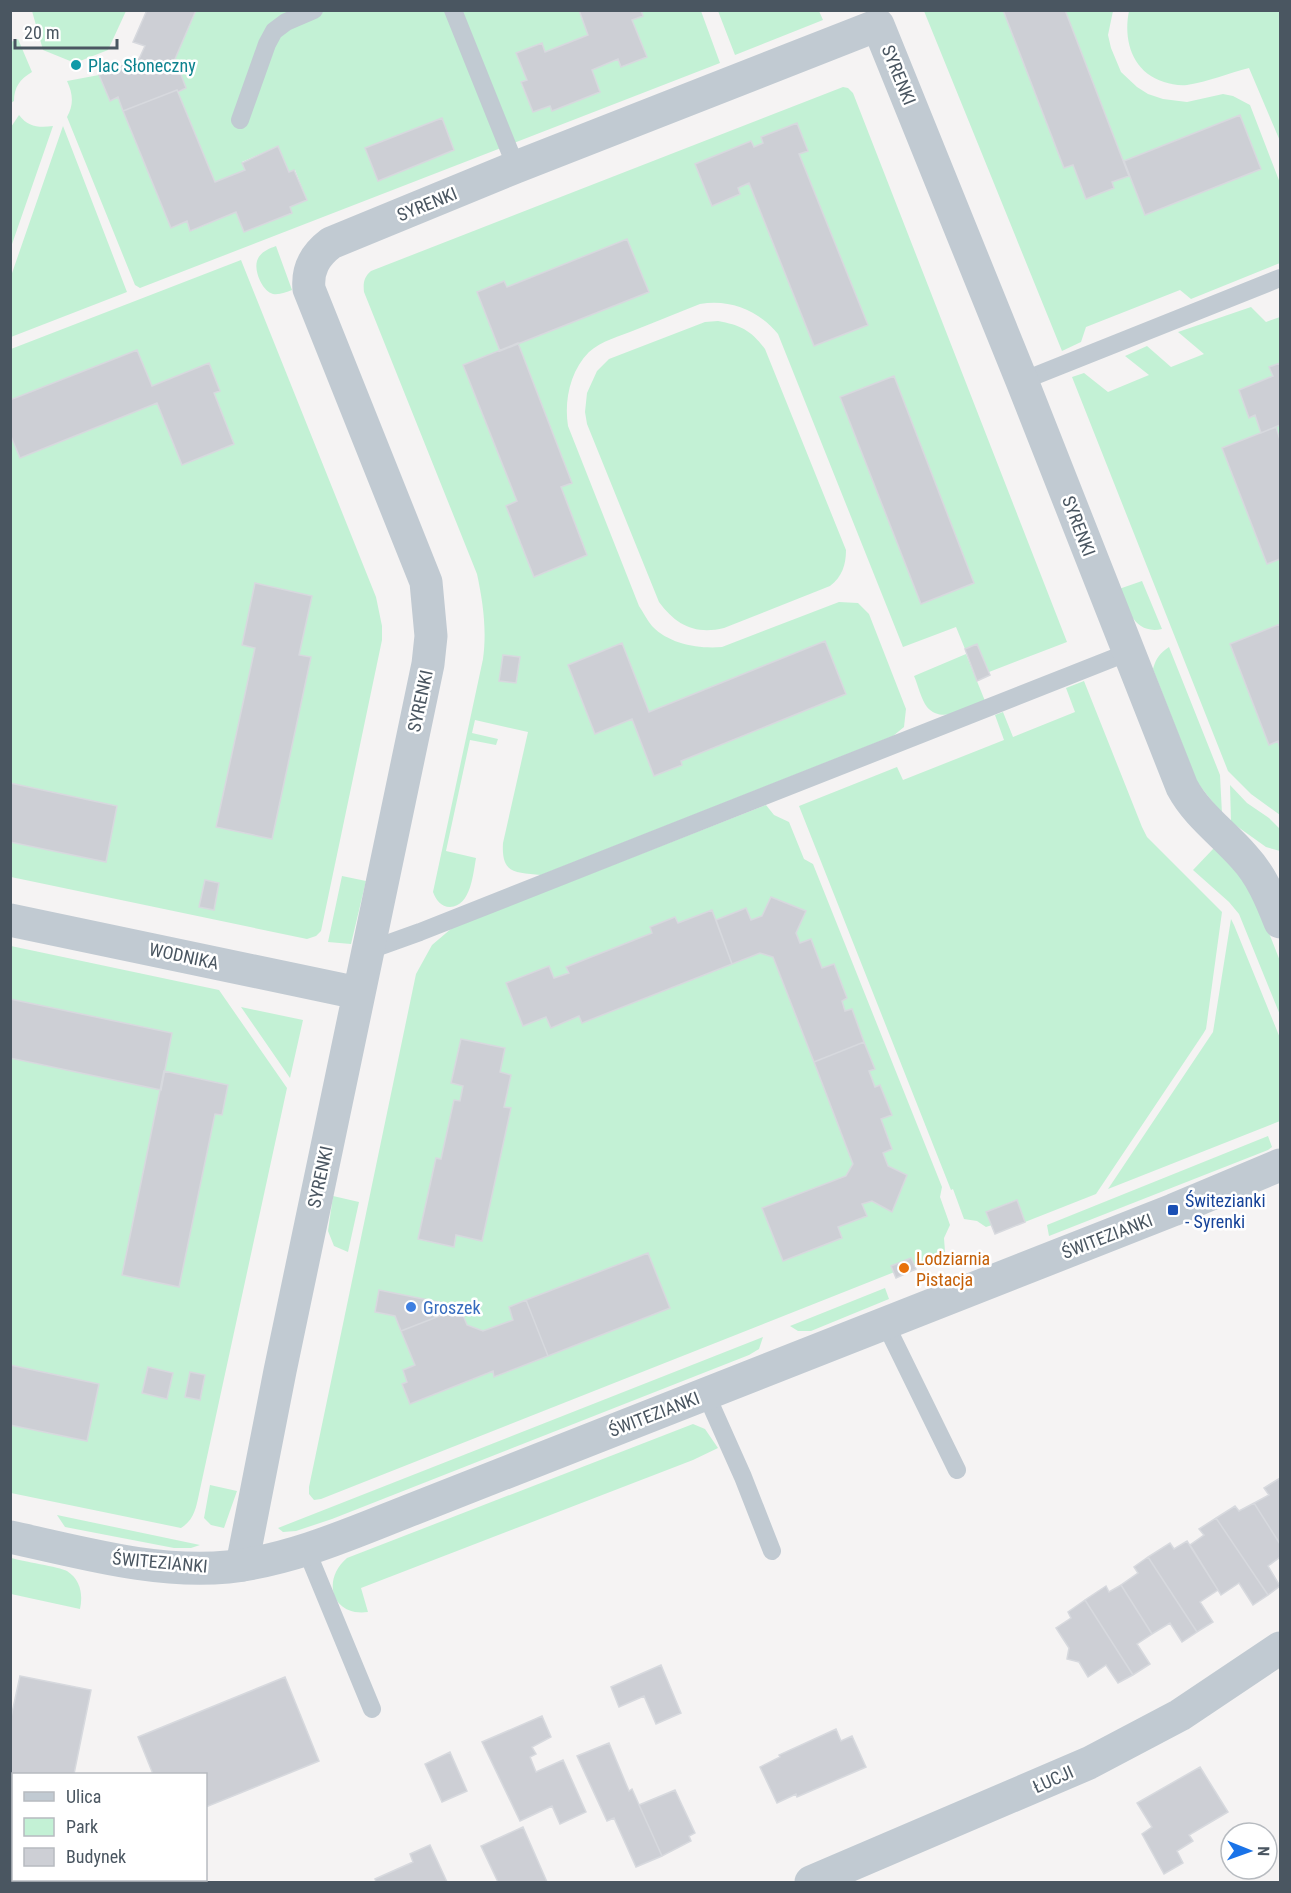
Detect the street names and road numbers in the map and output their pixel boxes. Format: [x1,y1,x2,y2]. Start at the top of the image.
street label: SYRENKI [878,42,920,108]
street label: SYRENKI [394,183,460,225]
street label: SYRENKI [1058,493,1100,559]
street label: SYRENKI [403,668,437,734]
street label: WODNIKA [147,938,221,974]
street label: SYRENKI [303,1144,337,1210]
street label: ŚWITEZIANKI [1059,1209,1155,1263]
street label: ŚWITEZIANKI [606,1387,702,1441]
street label: ŚWITEZIANKI [112,1547,208,1577]
street label: ŁUCJI [1030,1761,1076,1797]

